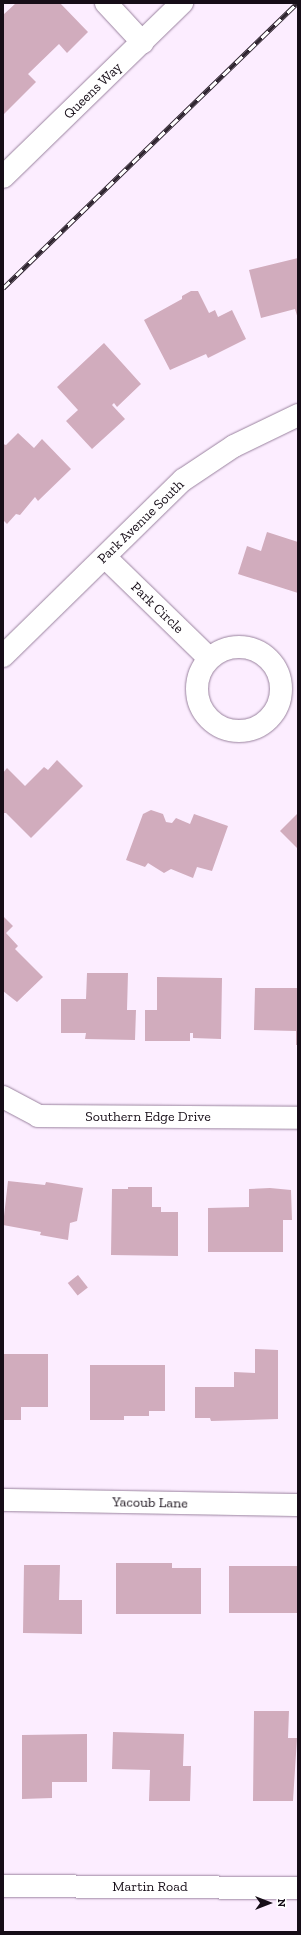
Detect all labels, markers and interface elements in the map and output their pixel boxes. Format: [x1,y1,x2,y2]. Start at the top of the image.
street label: Queens Way [60,59,126,123]
street label: Park Avenue South [94,476,188,568]
street label: Park Circle [127,579,187,637]
street label: Southern Edge Drive [85,1109,211,1125]
street label: Yacoub Lane [112,1494,188,1512]
street label: Martin Road [112,1879,188,1895]
north arrow [249,1883,289,1923]
text: N [275,1899,288,1907]

